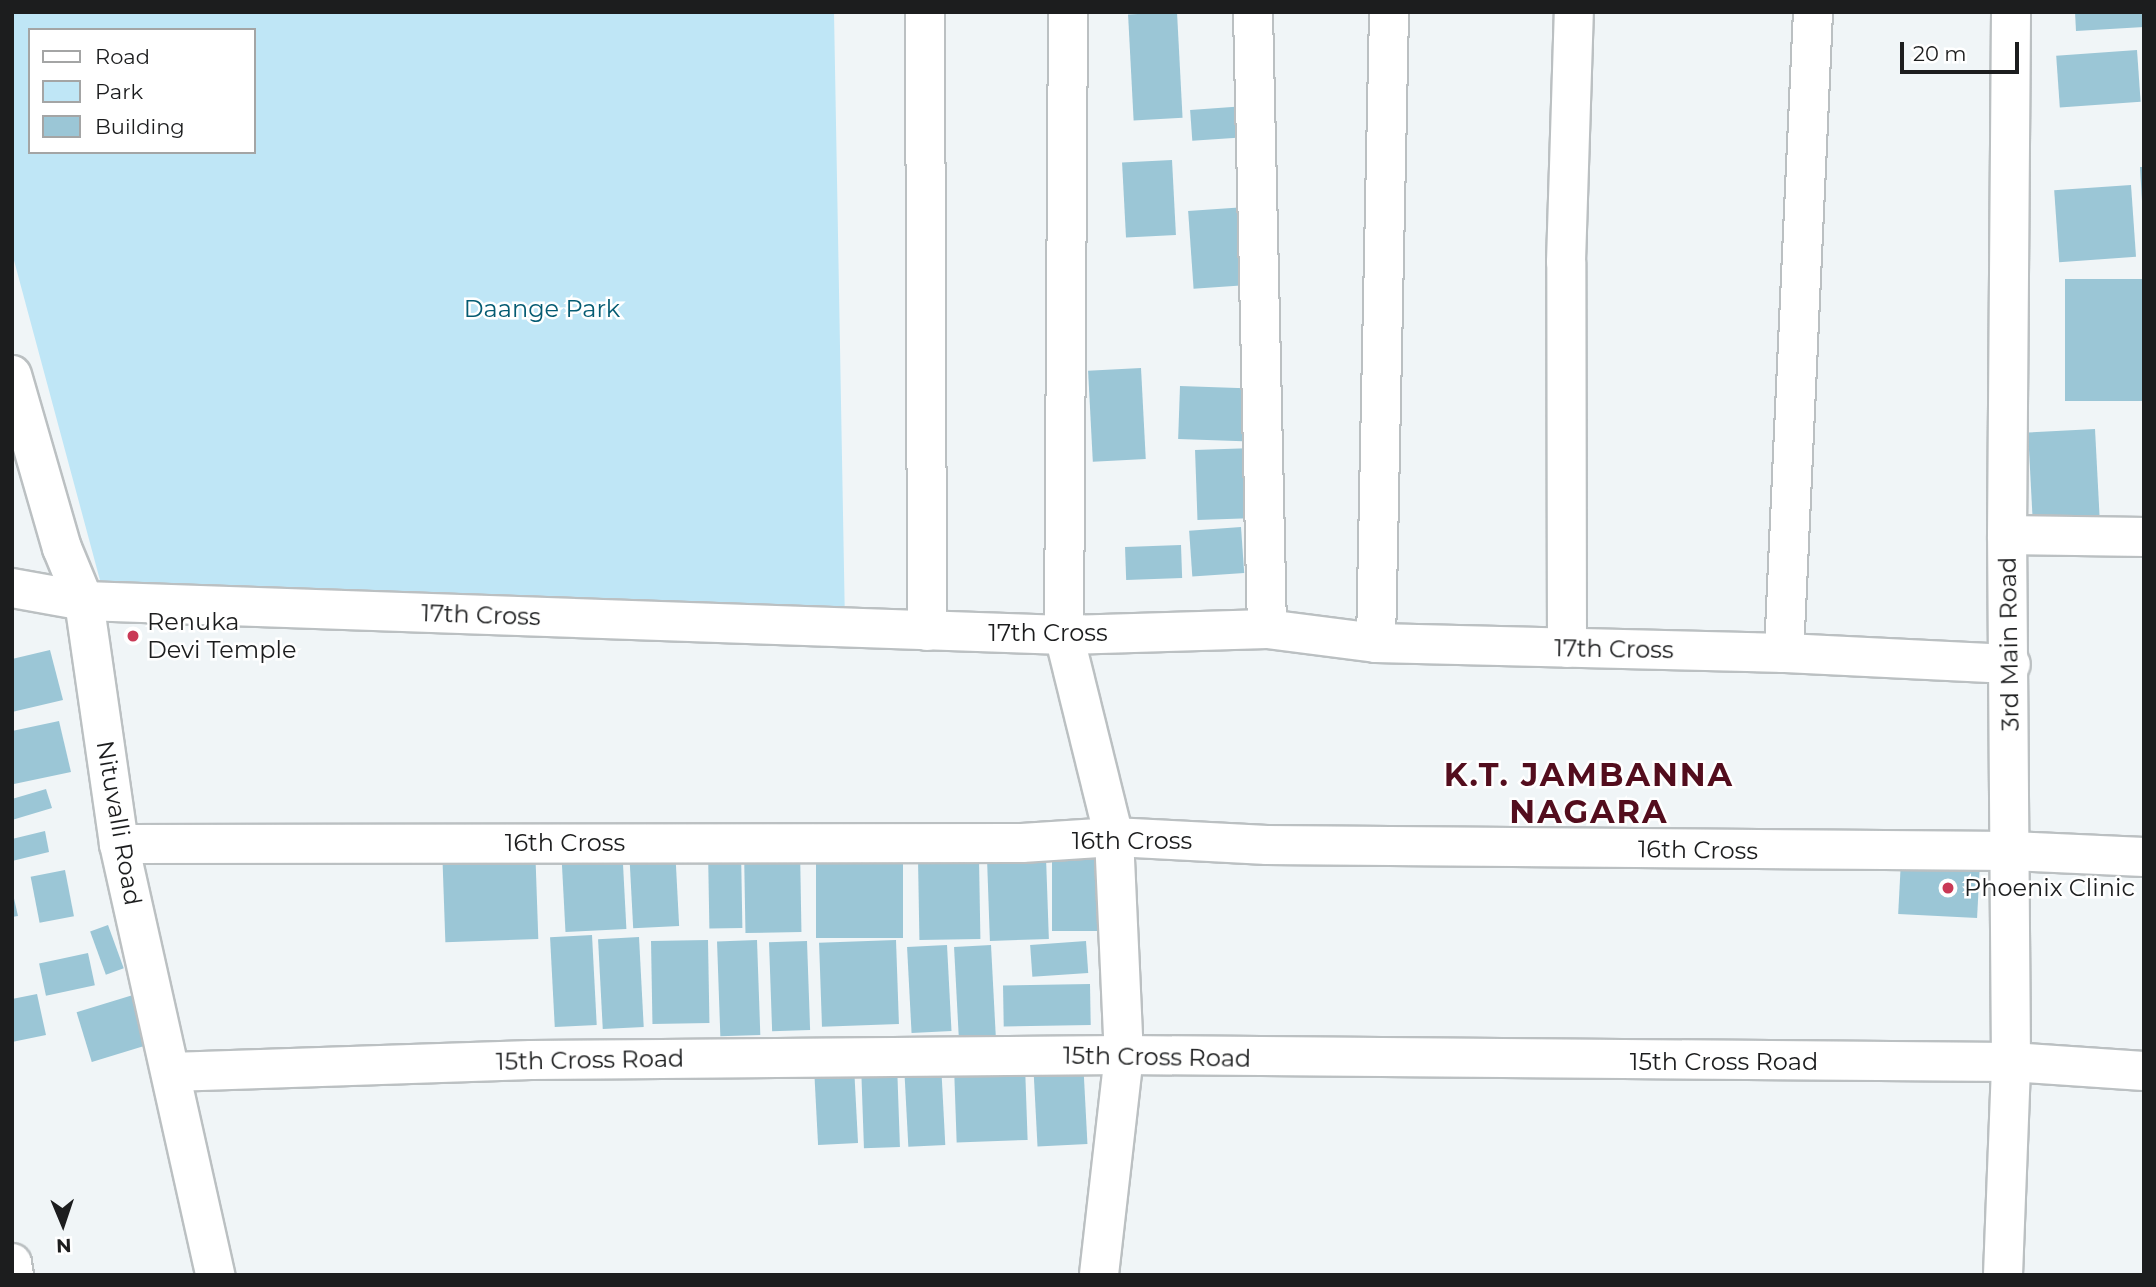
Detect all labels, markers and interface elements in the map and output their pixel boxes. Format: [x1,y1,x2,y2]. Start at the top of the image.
legend [28,28,256,154]
scale bar [1904,28,2023,72]
text: 20 m [1913,41,1967,66]
text: Road [95,44,150,69]
text: Park [95,79,143,104]
text: Building [95,114,185,139]
park label: Daange Park [464,295,620,323]
street label: 3rd Main Road [1993,557,2025,731]
street label: 17th Cross [421,599,541,631]
place label: Renuka Devi Temple [147,608,296,664]
street label: 17th Cross [988,619,1108,647]
marker: Renuka Devi Temple [125,628,141,644]
street label: 17th Cross [1554,634,1674,664]
street label: Nituvalli Road [90,738,148,908]
district label: K.T. JAMBANNA NAGARA [1445,757,1733,832]
street label: 16th Cross [1072,827,1192,855]
street label: 16th Cross [505,829,625,857]
street label: 16th Cross [1638,835,1758,865]
place label: Phoenix Clinic [1964,874,2135,902]
marker: Phoenix Clinic [1938,878,1958,898]
street label: 15th Cross Road [1063,1041,1251,1073]
street label: 15th Cross Road [496,1044,684,1076]
street label: 15th Cross Road [1630,1048,1818,1076]
north arrow [28,1189,98,1259]
text: N [56,1234,72,1257]

